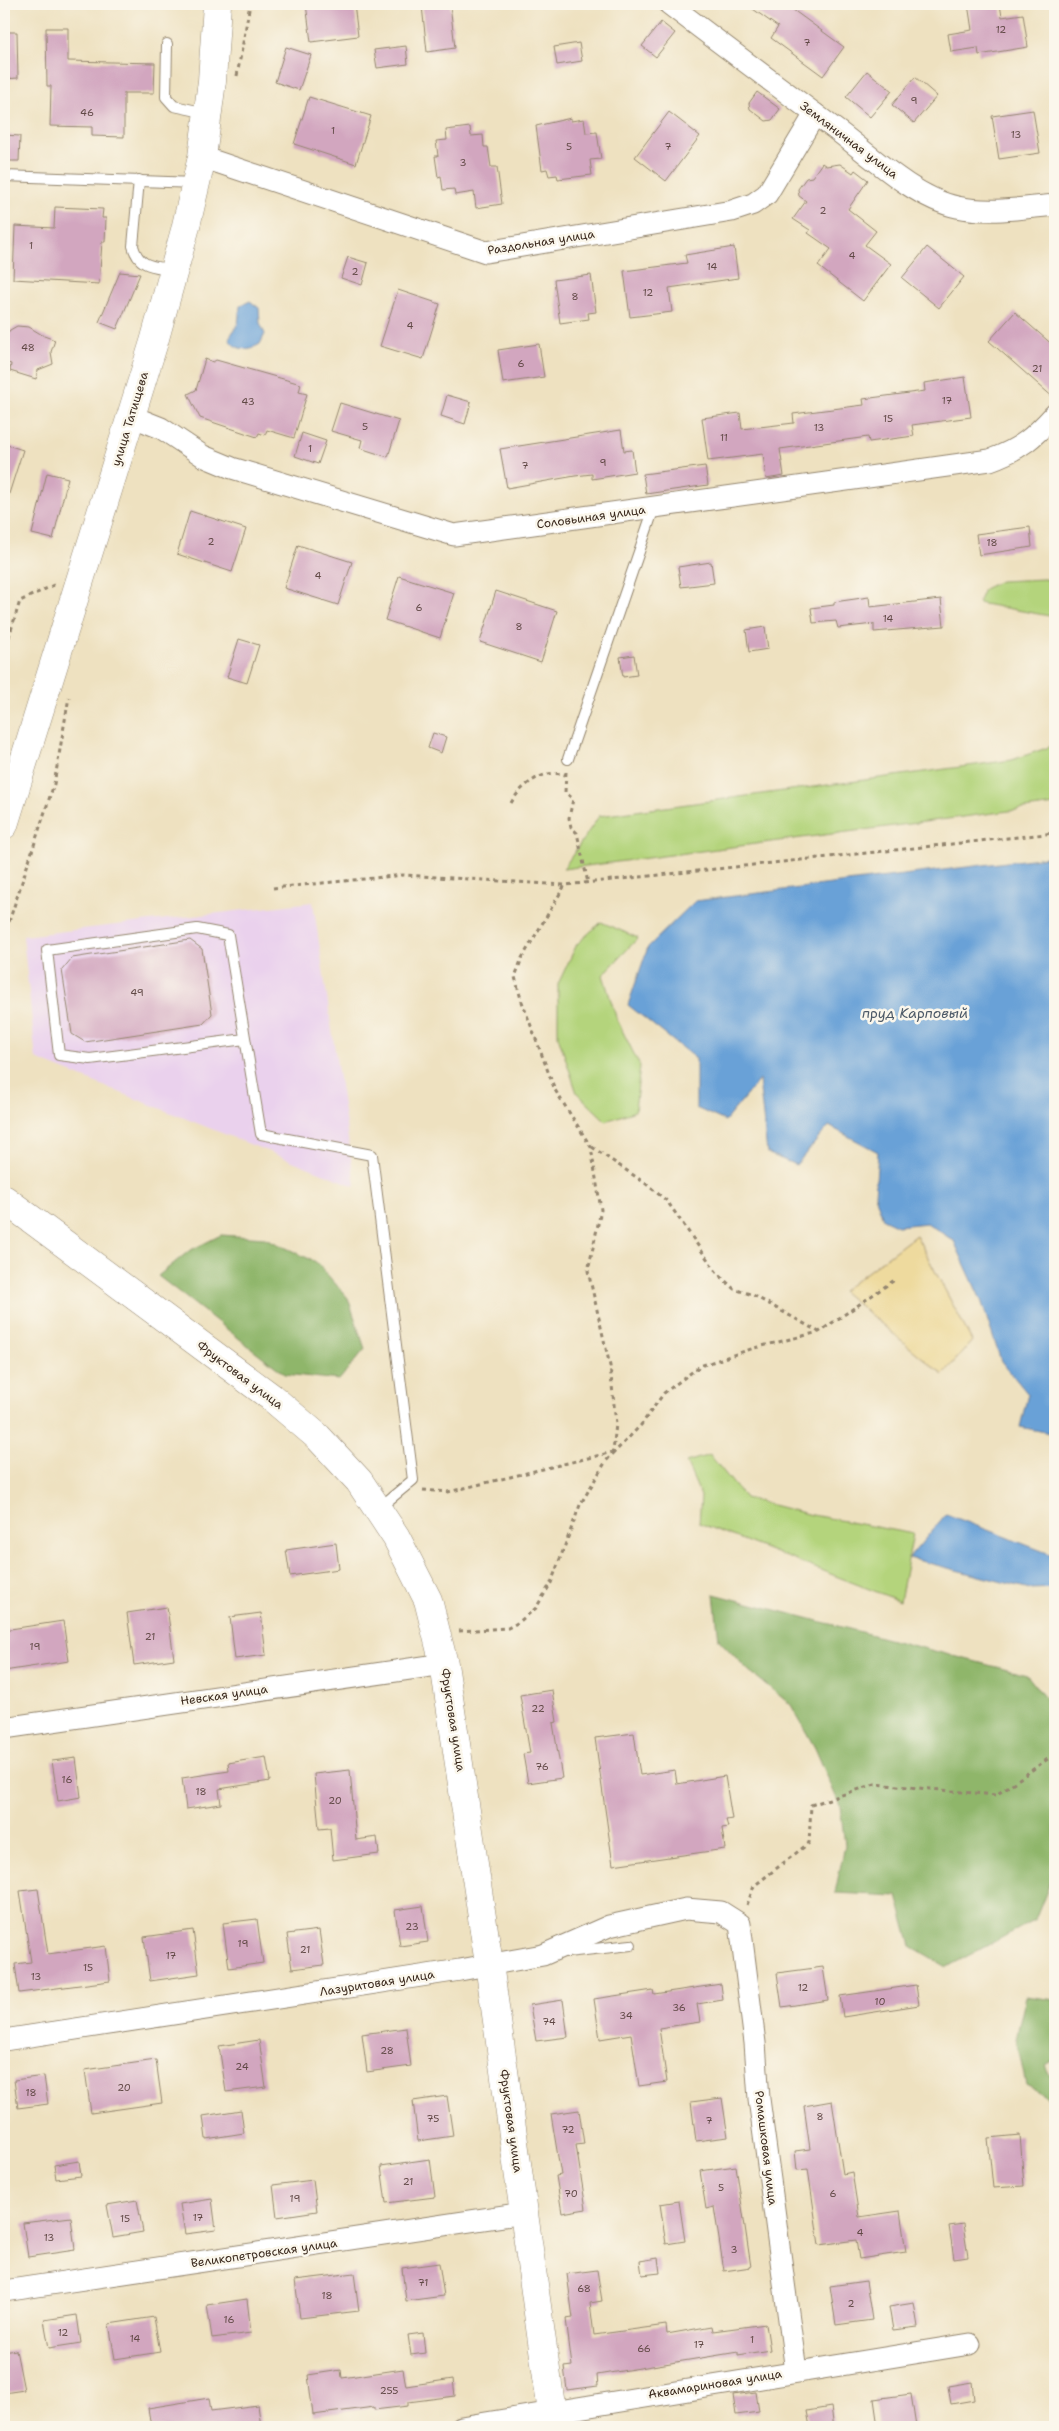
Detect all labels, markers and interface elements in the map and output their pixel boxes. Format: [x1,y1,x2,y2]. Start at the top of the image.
house number: 12 [996,23,1006,36]
house number: 7 [804,36,811,49]
house number: 9 [911,94,918,107]
street label: Земляничная улица [797,98,902,182]
house number: 46 [80,106,94,119]
house number: 1 [331,124,335,137]
house number: 13 [1011,128,1021,141]
house number: 5 [566,140,572,153]
house number: 7 [665,140,672,153]
house number: 3 [460,156,467,169]
house number: 2 [820,204,827,217]
street label: Раздольная улица [486,226,596,258]
house number: 1 [29,239,33,252]
house number: 4 [849,249,856,262]
house number: 14 [707,260,717,273]
house number: 2 [352,265,359,278]
house number: 12 [643,286,653,299]
house number: 8 [572,290,579,303]
house number: 4 [407,319,414,332]
house number: 48 [21,341,35,354]
house number: 6 [518,357,525,370]
house number: 21 [1032,362,1042,375]
street label: улица Татищева [108,369,152,468]
house number: 17 [942,394,952,407]
house number: 43 [241,395,255,408]
house number: 15 [883,412,893,425]
house number: 5 [362,420,368,433]
house number: 13 [814,421,824,434]
house number: 11 [720,431,728,444]
house number: 1 [308,442,312,455]
house number: 9 [600,456,607,469]
house number: 7 [522,459,529,472]
street label: Соловьиная улица [536,501,647,533]
house number: 2 [208,535,215,548]
house number: 18 [986,536,998,549]
house number: 4 [315,569,322,582]
house number: 6 [416,601,423,614]
house number: 14 [883,612,893,625]
house number: 8 [516,620,523,633]
house number: 49 [130,986,144,999]
water label: пруд Карповый [862,1004,968,1022]
street label: Фруктовая улица [194,1337,287,1413]
house number: 21 [145,1630,155,1643]
house number: 19 [30,1640,40,1653]
street label: Фруктовая улица [437,1667,469,1773]
street label: Невская улица [179,1681,269,1709]
house number: 22 [531,1702,545,1715]
house number: 76 [535,1760,549,1773]
house number: 16 [62,1773,72,1786]
house number: 18 [195,1785,207,1798]
house number: 20 [328,1794,342,1807]
house number: 23 [405,1920,419,1933]
house number: 19 [238,1937,248,1950]
house number: 21 [300,1943,310,1956]
house number: 17 [166,1949,176,1962]
house number: 15 [83,1961,93,1974]
street label: Лазуритовая улица [318,1966,436,2000]
house number: 13 [31,1970,41,1983]
house number: 12 [798,1981,808,1994]
house number: 10 [875,1995,885,2008]
house number: 36 [672,2001,686,2014]
house number: 34 [619,2009,633,2022]
house number: 74 [542,2015,556,2028]
house number: 28 [380,2044,394,2057]
house number: 24 [235,2060,249,2073]
street label: Фруктовая улица [496,2068,526,2174]
house number: 20 [117,2081,131,2094]
house number: 18 [25,2086,37,2099]
street label: Ромашковая улица [751,2090,781,2207]
house number: 8 [817,2110,824,2123]
house number: 75 [427,2112,439,2125]
house number: 7 [706,2114,713,2127]
house number: 72 [561,2123,575,2136]
house number: 21 [403,2175,413,2188]
house number: 5 [718,2181,724,2194]
house number: 70 [564,2187,578,2200]
house number: 6 [830,2187,837,2200]
house number: 19 [290,2192,300,2205]
house number: 17 [193,2211,203,2224]
house number: 15 [120,2212,130,2225]
house number: 4 [857,2226,864,2239]
house number: 13 [44,2231,54,2244]
street label: Великопетровская улица [190,2235,339,2271]
house number: 3 [731,2243,738,2256]
house number: 71 [418,2276,428,2289]
house number: 68 [577,2282,591,2295]
house number: 18 [321,2289,333,2302]
house number: 2 [848,2297,855,2310]
house number: 16 [224,2313,234,2326]
house number: 12 [58,2326,68,2339]
house number: 14 [130,2332,140,2345]
house number: 1 [750,2333,754,2346]
house number: 17 [694,2338,704,2351]
house number: 66 [637,2342,651,2355]
street label: Аквамариновая улица [647,2365,784,2402]
house number: 255 [380,2384,398,2397]

